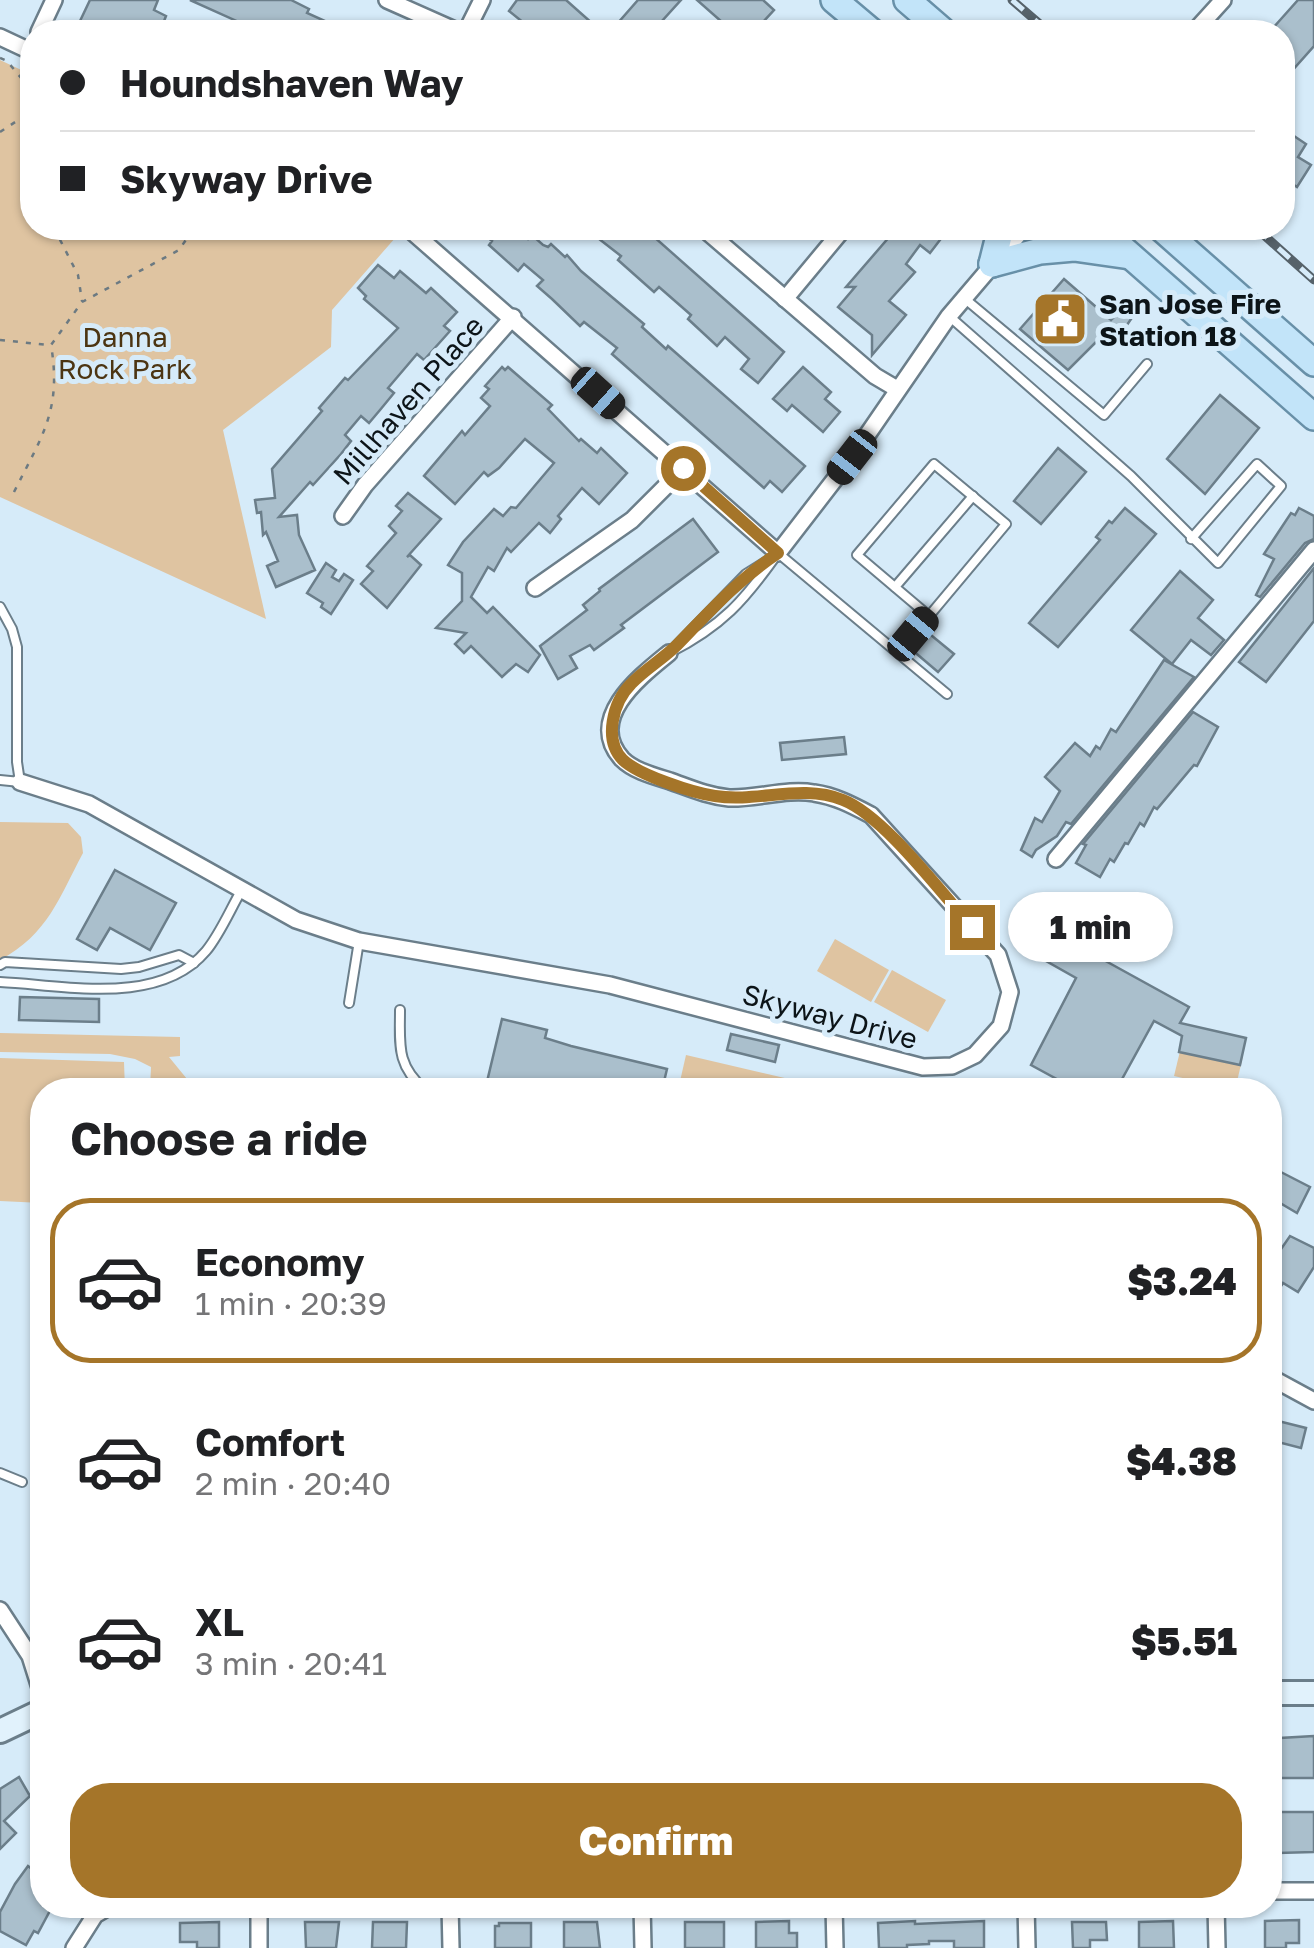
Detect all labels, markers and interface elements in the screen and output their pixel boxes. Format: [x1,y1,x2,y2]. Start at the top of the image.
text: Houndshaven Way [120,60,464,105]
text: Skyway Drive [120,156,373,201]
place label: San Jose Fire Station 18 [1099,287,1281,352]
public building icon: San Jose Fire Station 18 [1030,289,1090,349]
street label: Millhaven Place [326,309,490,491]
park label: Danna Rock Park [58,320,192,385]
car [566,362,630,424]
car [822,424,882,490]
route start [661,446,706,491]
car [882,601,944,667]
callout: 1 min [1007,892,1172,962]
route end [950,905,995,950]
text: 1 min [1050,908,1131,946]
street label: Skyway Drive [739,977,921,1055]
text: Choose a ride [70,1111,368,1165]
icon: car [75,1236,165,1326]
text: Economy [195,1239,364,1284]
text: $3.24 [1127,1258,1237,1303]
text: 1 min · 20:39 [195,1284,387,1322]
icon: car [75,1416,165,1506]
text: Comfort [195,1419,345,1464]
text: $4.38 [1126,1438,1237,1483]
text: 2 min · 20:40 [195,1464,391,1502]
icon: car [75,1596,165,1686]
text: XL [195,1599,244,1644]
text: $5.51 [1131,1618,1237,1663]
text: 3 min · 20:41 [195,1644,387,1682]
button: Confirm [70,1783,1242,1898]

